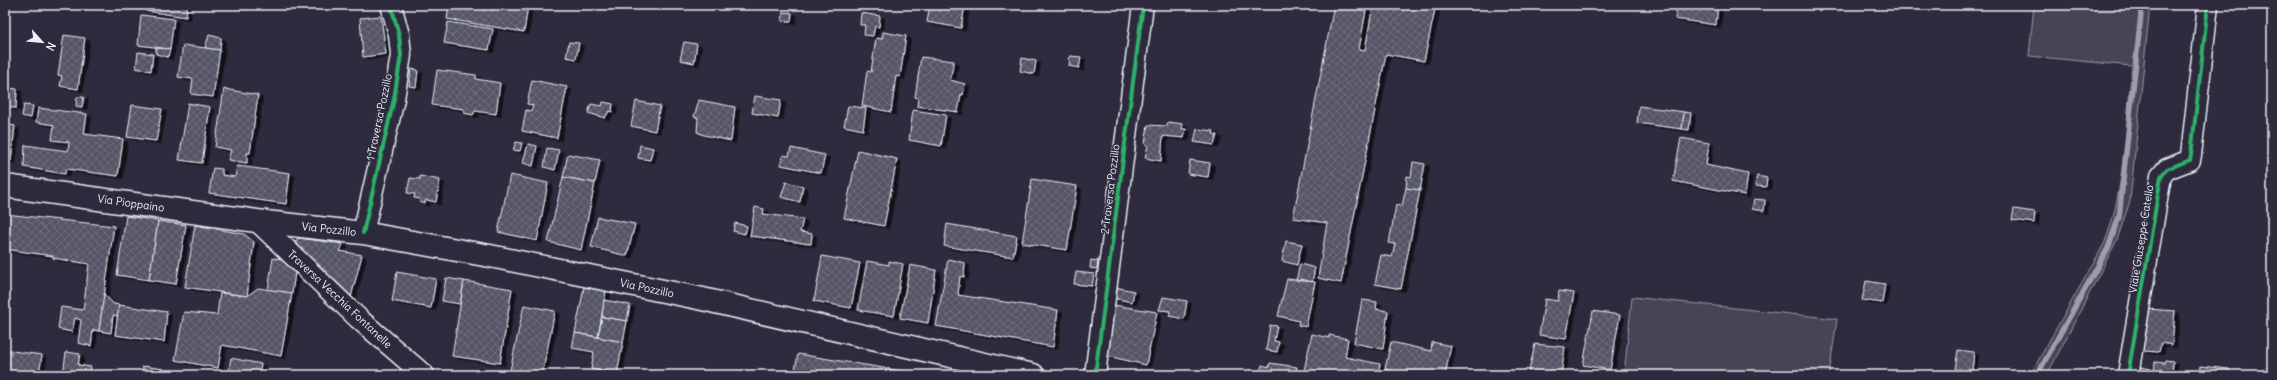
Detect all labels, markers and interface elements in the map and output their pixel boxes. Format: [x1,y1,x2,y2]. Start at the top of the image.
north arrow [22,22,62,62]
text: N [43,40,59,53]
street label: 1 Traversa Pozzillo [363,72,395,162]
street label: 2 Traversa Pozzillo [1098,143,1122,235]
street label: Viale Giuseppe Catello [2126,184,2156,294]
street label: Via Pioppaino [97,191,165,215]
street label: Via Pozzillo [301,219,357,239]
street label: Traversa Vecchia Fontanelle [285,247,395,351]
street label: Via Pozzillo [619,275,675,301]

